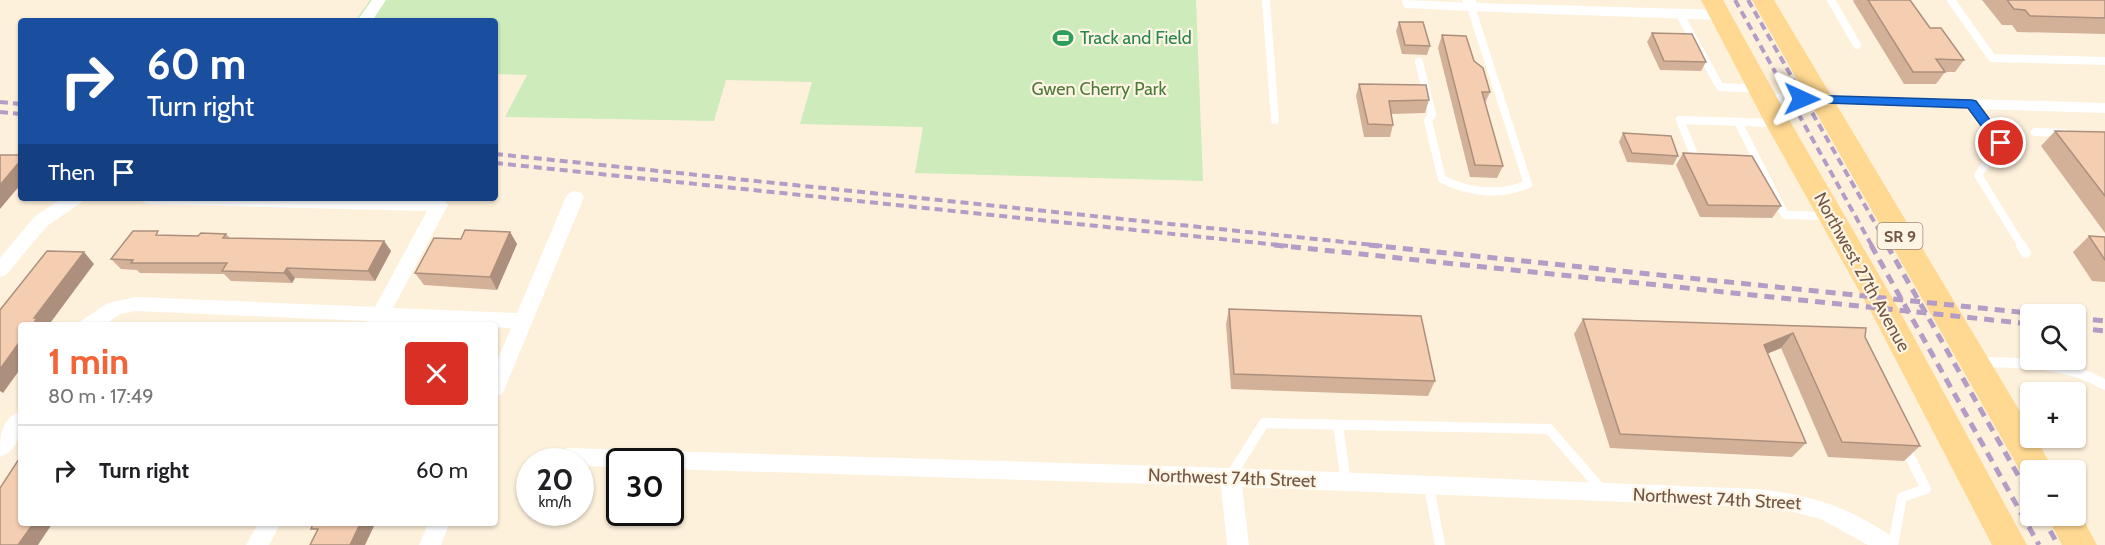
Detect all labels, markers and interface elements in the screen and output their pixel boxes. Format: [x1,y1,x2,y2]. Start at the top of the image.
sports icon: Track and Field [1051,26,1075,50]
place label: Track and Field [1080,27,1192,49]
text: 60 m [147,38,246,90]
icon: right [48,42,126,120]
position arrow [1770,67,1834,131]
park label: Gwen Cherry Park [1031,78,1168,100]
text: Turn right [147,90,254,123]
pin [1975,117,2026,168]
icon: arrive [1984,126,2017,159]
icon: arrive [107,156,140,189]
text: Then [48,159,95,186]
street label: Northwest 27th Avenue [1809,188,1915,356]
road number: SR 9 [1878,223,1922,249]
map controls [2020,304,2086,526]
button: search [2020,304,2086,370]
text: 1 min [48,339,129,383]
button: close [405,342,468,405]
button: + [2020,382,2086,448]
text: 80 m · 17:49 [48,384,154,408]
speed limit sign: 30 [606,448,684,526]
icon: right [48,454,81,487]
text: Turn right [99,457,189,484]
text: 60 m [416,457,468,484]
button: − [2020,460,2086,526]
text: 20 [536,461,574,498]
street label: Northwest 74th Street [1147,464,1317,492]
street label: Northwest 74th Street [1632,484,1802,514]
text: km/h [539,493,571,511]

